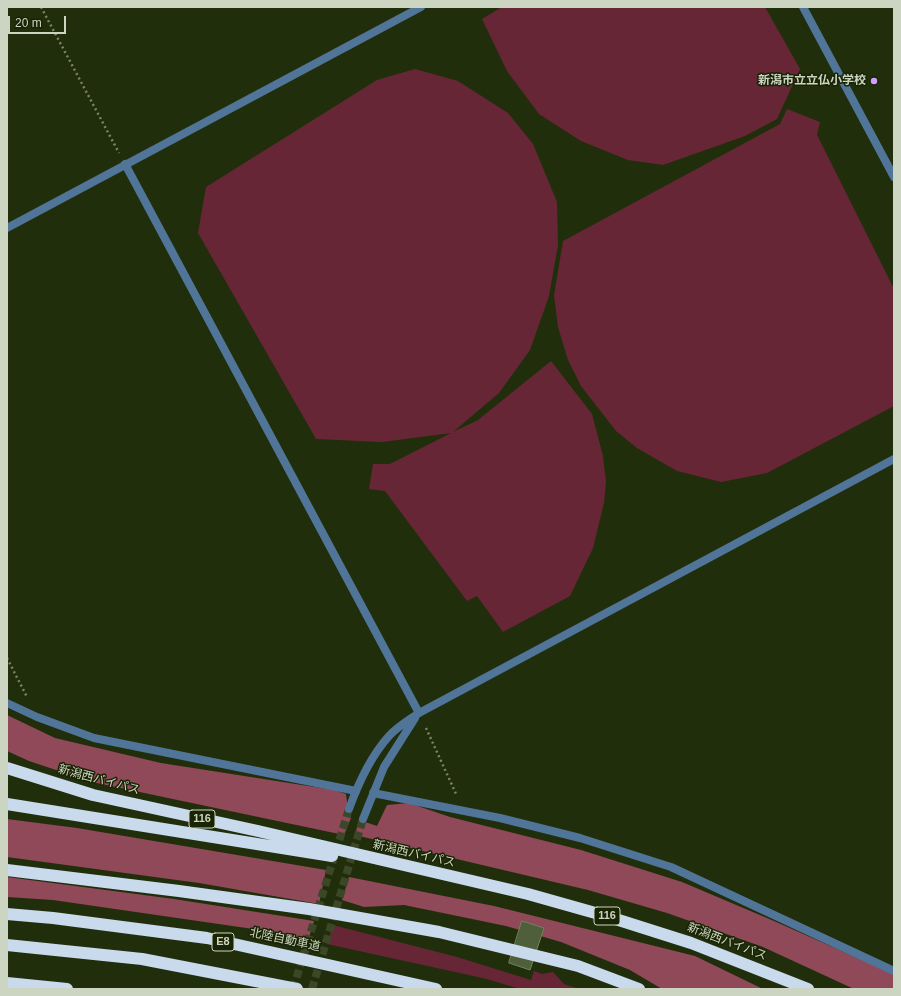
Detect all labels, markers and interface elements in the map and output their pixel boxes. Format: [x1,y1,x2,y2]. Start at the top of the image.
scale bar [10,8,68,34]
text: 20 m [15,16,42,30]
place label: 新潟市立立仏小学校 [758,74,866,88]
marker: 新潟市立立仏小学校 [869,76,879,86]
street label: 新潟西バイパス [57,762,141,798]
road number: 116 [189,810,215,828]
street label: 新潟西バイパス [371,838,457,870]
road number: 116 [594,907,620,925]
street label: 新潟西バイパス [685,920,769,964]
street label: 北陸自動車道 [248,925,322,955]
road number: E8 [212,933,234,951]

